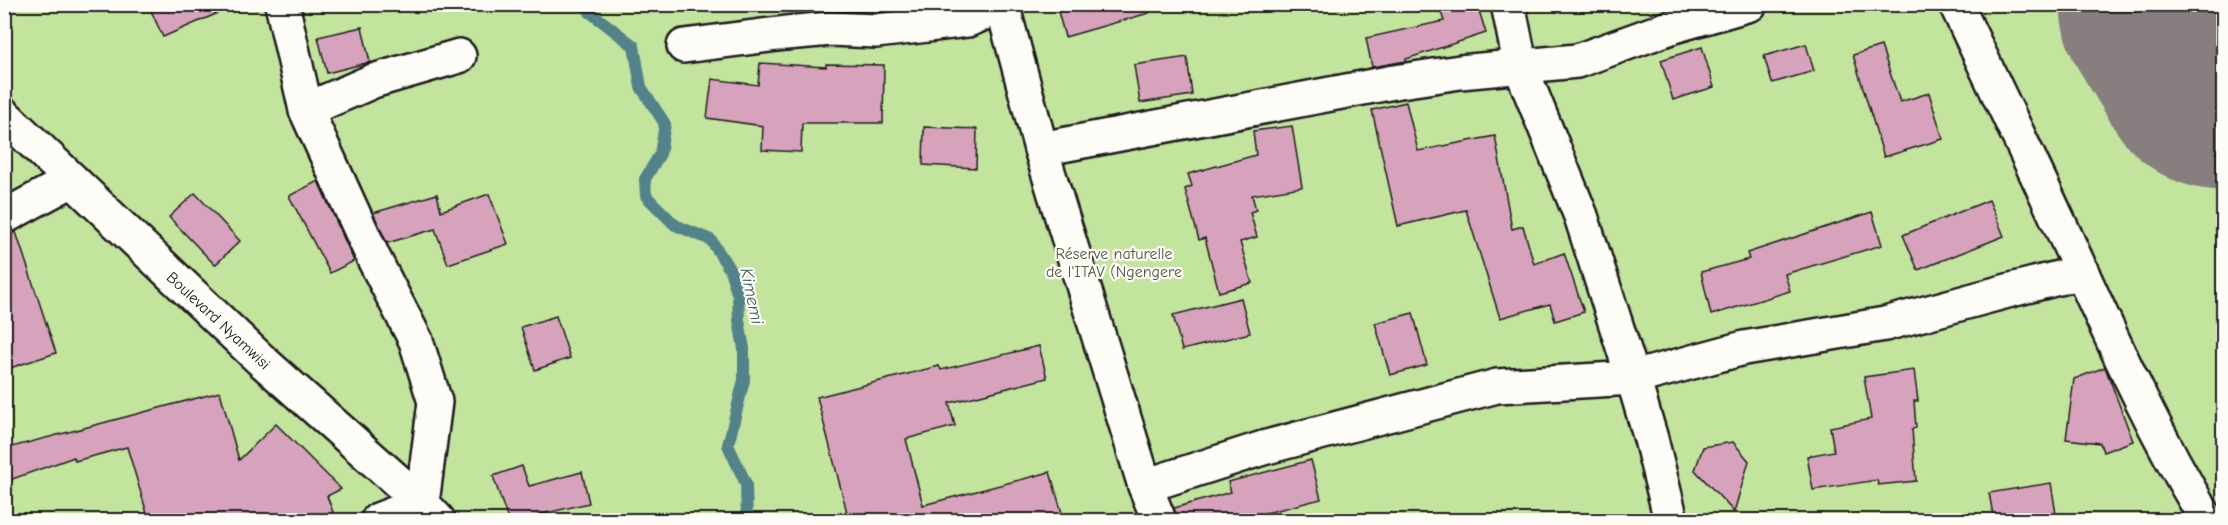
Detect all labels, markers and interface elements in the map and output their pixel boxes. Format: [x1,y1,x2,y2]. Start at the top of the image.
park label: Réserve naturelle de l'ITAV (Ngengere [1046,245,1182,281]
water label: Kimemi [735,266,768,327]
street label: Boulevard Nyamwisi [163,268,274,373]

